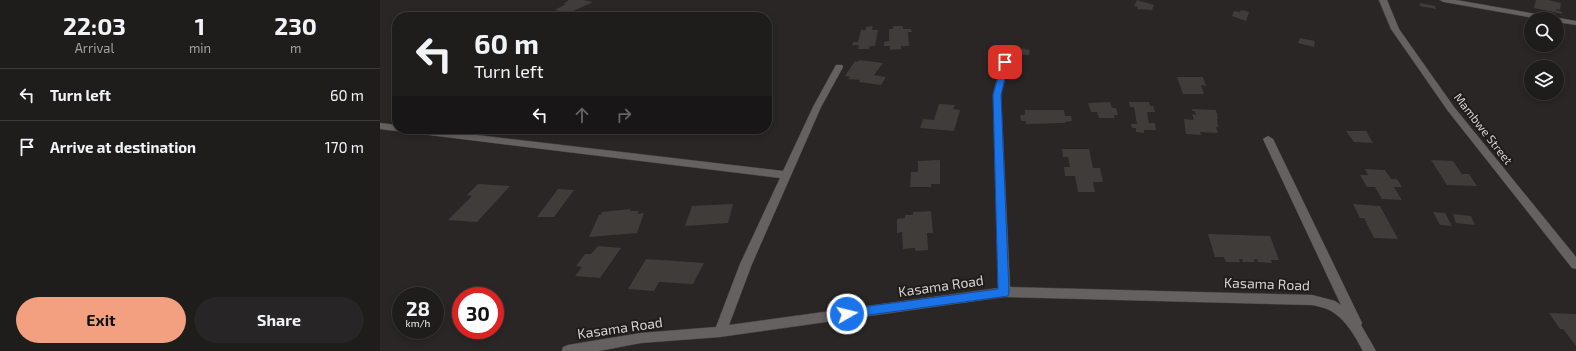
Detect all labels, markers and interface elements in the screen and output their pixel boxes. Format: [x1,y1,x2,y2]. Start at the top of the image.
text: 22:03 [63,11,126,40]
text: 1 [195,11,205,40]
text: 230 [274,11,317,40]
map controls [1524,12,1564,100]
button: search [1524,12,1564,52]
text: 60 m [474,26,539,60]
icon: left [408,28,460,80]
text: Arrival [75,40,114,56]
text: min [189,40,211,56]
text: m [290,40,301,56]
pin [988,45,1022,79]
icon: arrive [994,51,1016,73]
text: Turn left [474,60,544,82]
button: layers [1524,60,1564,100]
icon: left [16,84,38,106]
text: Turn left [50,86,111,104]
text: 60 m [330,86,364,104]
street label: Mambwe Street [1452,90,1516,167]
icon: left [529,104,551,126]
icon: ahead [571,104,593,126]
icon: right [613,104,635,126]
icon: arrive [16,136,38,158]
text: Arrive at destination [50,138,196,156]
text: 170 m [325,138,364,156]
street label: Kasama Road [897,271,985,300]
street label: Kasama Road [1224,274,1310,293]
speed limit sign: 30 [452,287,504,339]
position arrow [826,293,868,335]
text: 28 [406,296,430,320]
button: Exit [16,297,186,343]
button: Share [194,297,364,343]
street label: Kasama Road [576,313,664,342]
text: km/h [406,317,430,329]

